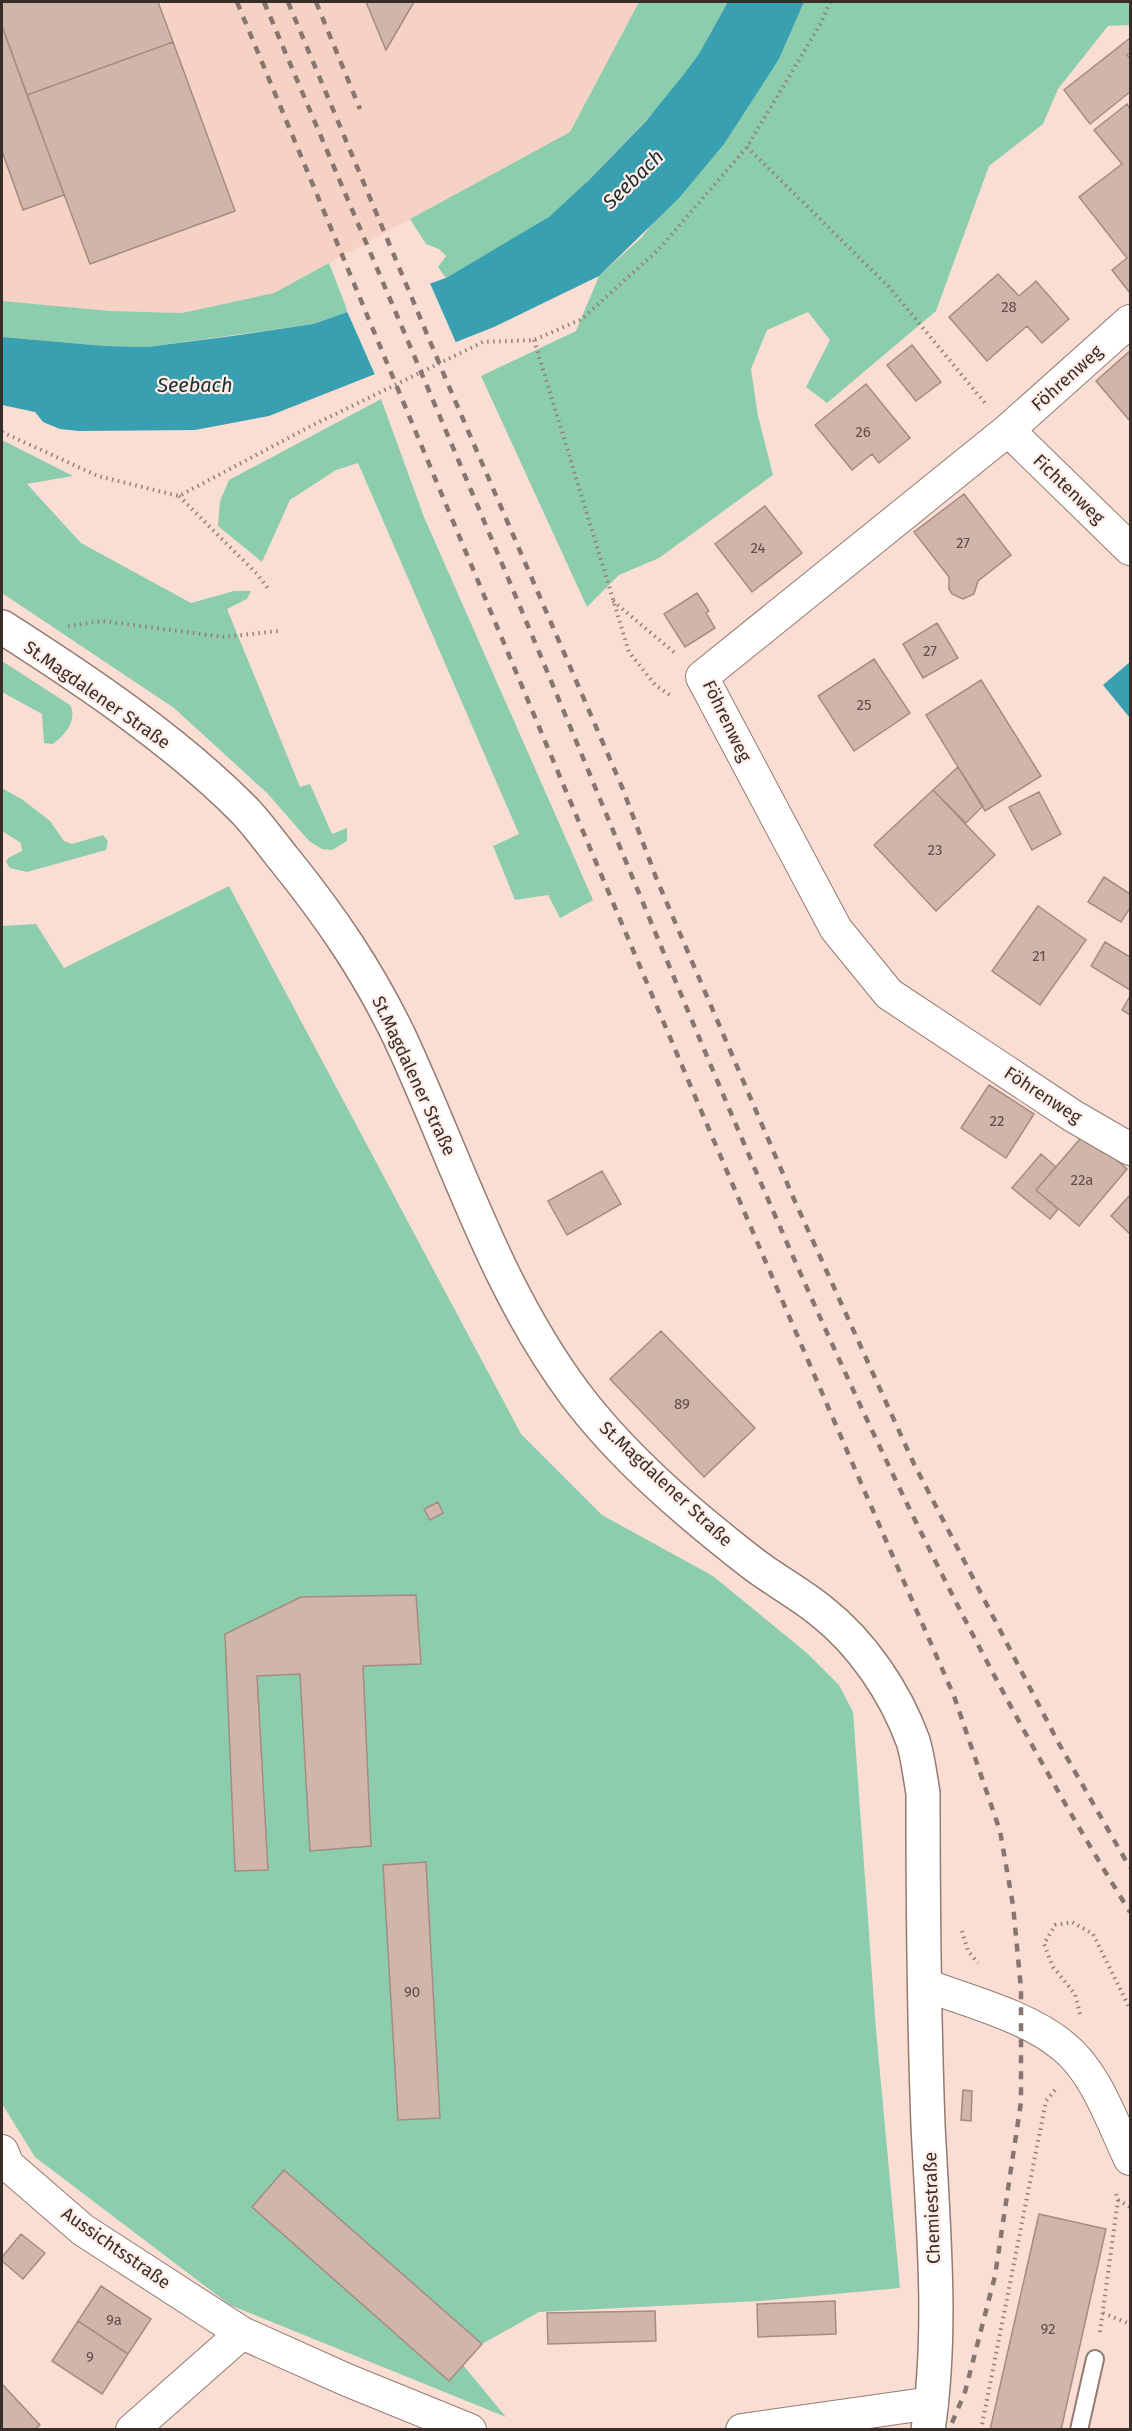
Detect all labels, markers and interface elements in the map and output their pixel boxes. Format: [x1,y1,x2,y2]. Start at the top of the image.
water label: Seebach [597,144,668,215]
house number: 28 [1001,298,1017,316]
street label: Föhrenweg [1027,340,1108,416]
water label: Seebach [156,373,233,397]
house number: 26 [855,423,871,441]
street label: Fichtenweg [1029,449,1110,529]
house number: 27 [956,534,970,552]
house number: 24 [750,539,766,557]
street label: St.Magdalener Straße [20,636,174,754]
house number: 27 [923,642,937,660]
street label: Föhrenweg [698,677,756,766]
house number: 25 [857,696,871,714]
house number: 23 [928,841,942,859]
house number: 21 [1032,947,1046,965]
street label: St.Magdalener Straße [367,993,461,1159]
street label: Föhrenweg [1000,1062,1086,1129]
house number: 22 [990,1112,1004,1130]
house number: 22a [1071,1171,1093,1189]
house number: 89 [674,1395,690,1413]
street label: St.Magdalener Straße [595,1417,737,1551]
house number: 90 [404,1983,420,2001]
street label: Chemiestraße [919,2152,945,2264]
street label: Aussichtsstraße [57,2202,175,2294]
house number: 9a [106,2311,122,2329]
house number: 92 [1041,2320,1055,2338]
house number: 9 [86,2348,94,2366]

